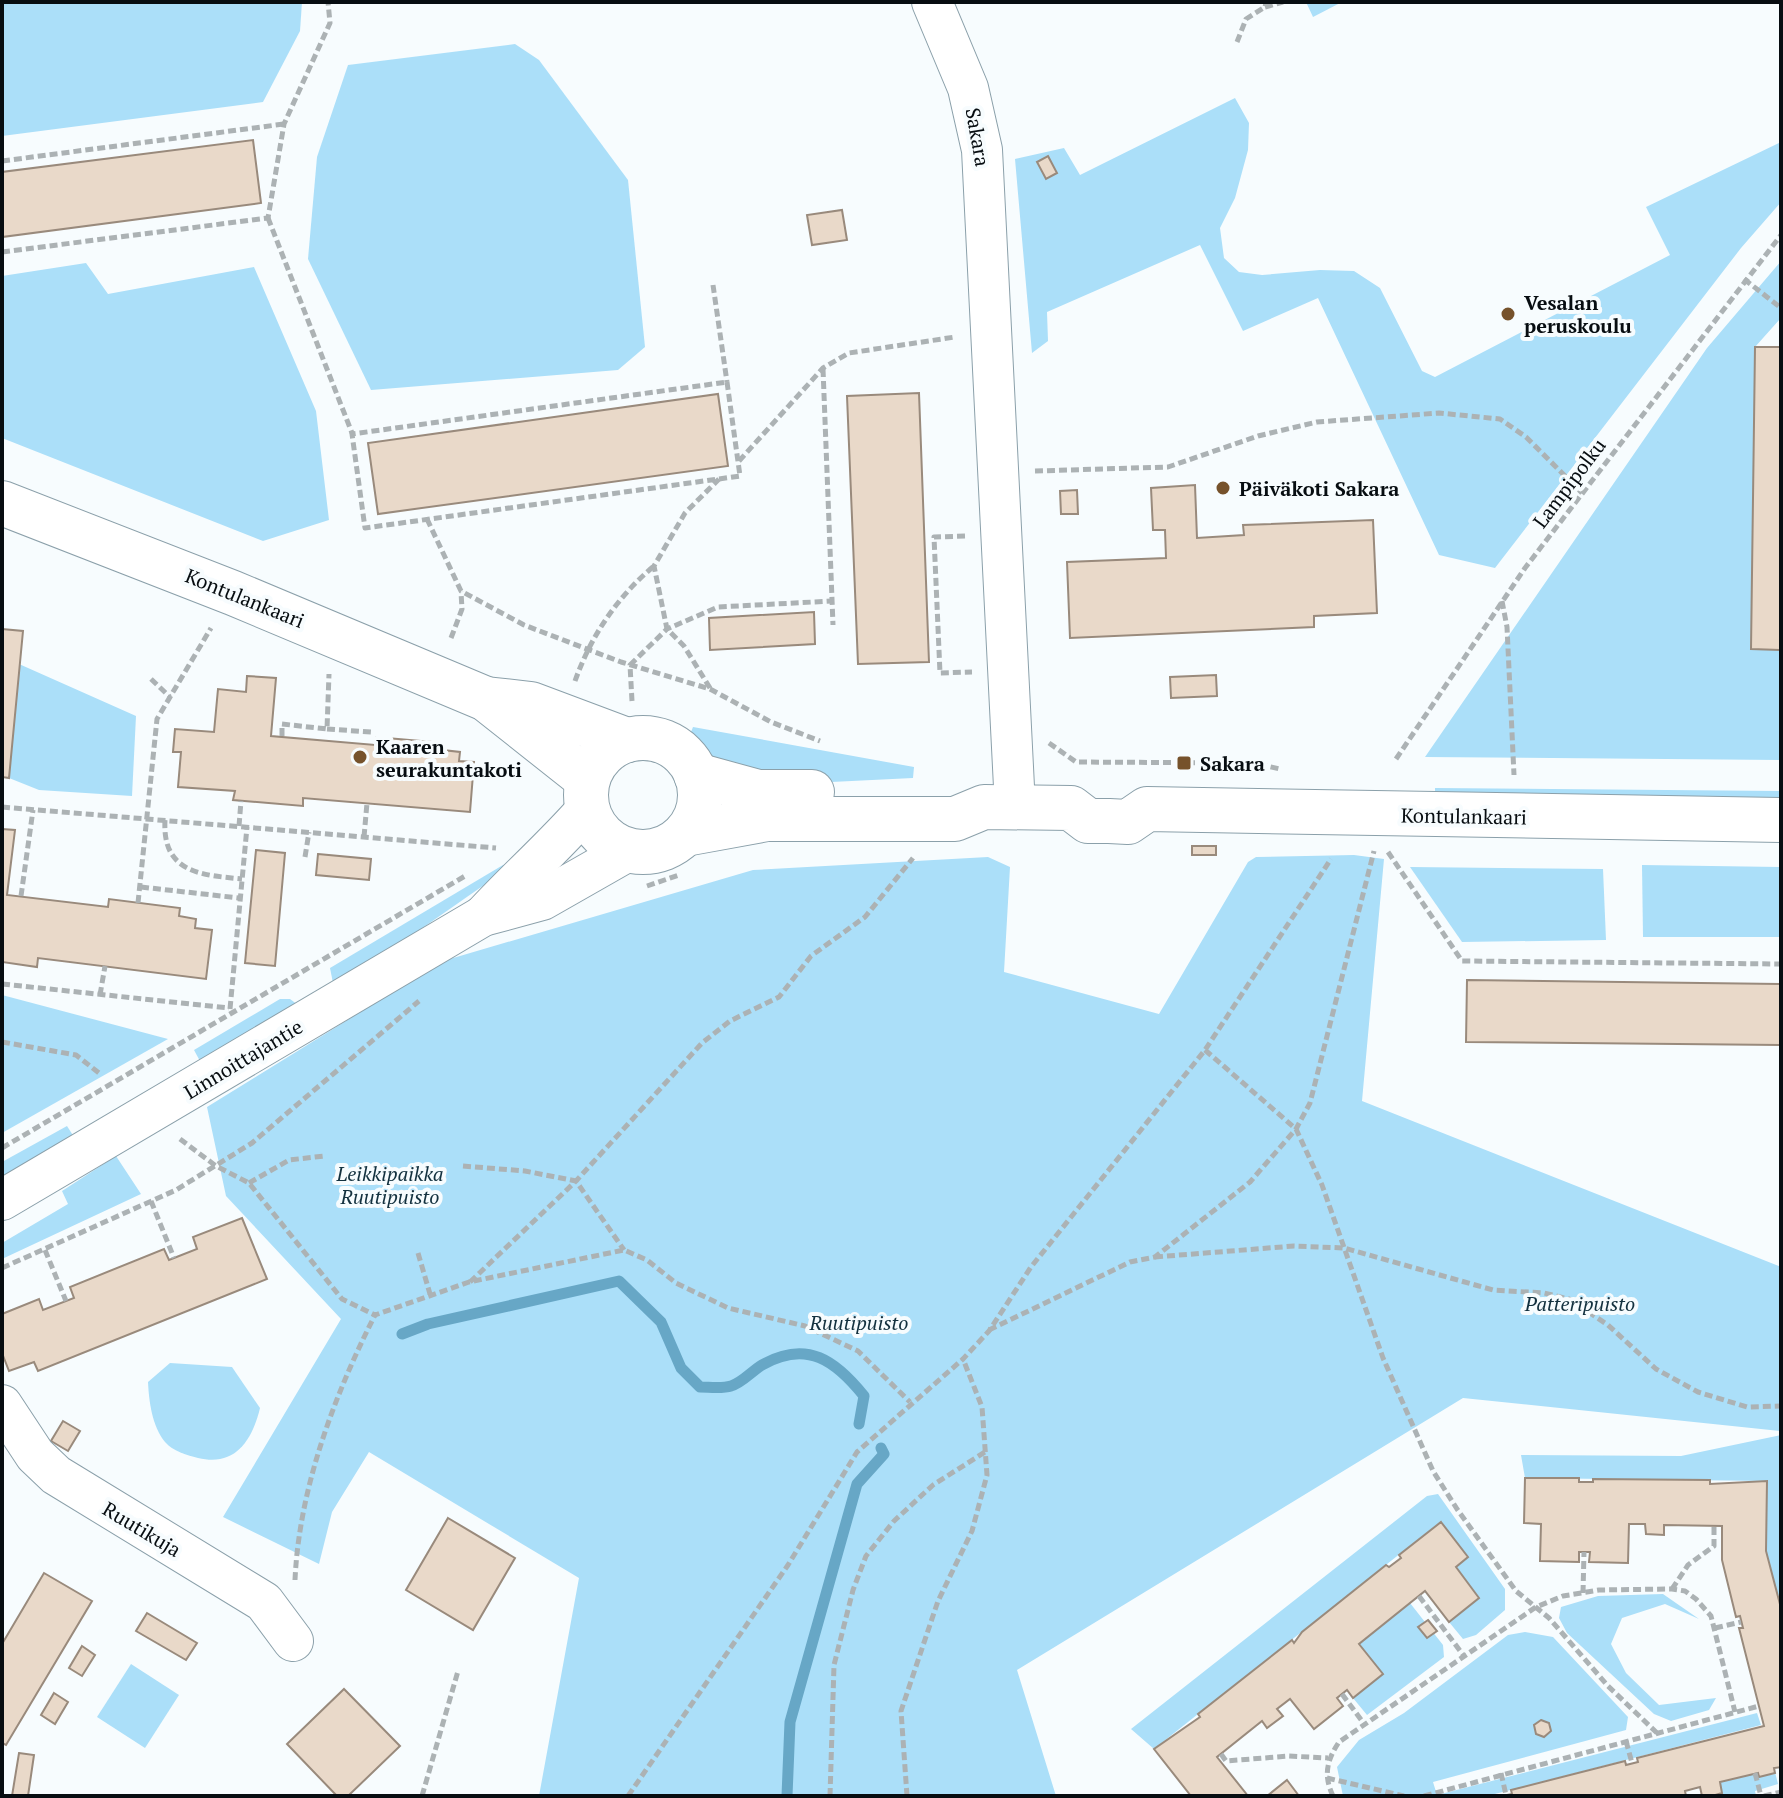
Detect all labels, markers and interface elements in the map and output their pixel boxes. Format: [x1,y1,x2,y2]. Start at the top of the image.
street label: Sakara [960,106,996,168]
place label: Vesalan peruskoulu [1524,289,1632,339]
marker: Vesalan peruskoulu [1499,305,1517,323]
street label: Lampipolku [1526,433,1612,533]
place label: Päiväkoti Sakara [1239,475,1400,502]
marker: Päiväkoti Sakara [1214,479,1232,497]
street label: Kontulankaari [182,562,308,634]
place label: Kaaren seurakuntakoti [376,733,522,783]
marker: Kaaren seurakuntakoti [351,748,369,766]
place label: Sakara [1200,750,1265,777]
marker: Sakara [1175,754,1193,772]
street label: Kontulankaari [1401,801,1527,831]
street label: Linnoittajantie [179,1013,307,1105]
park label: Leikkipaikka Ruutipuisto [336,1160,443,1210]
park label: Patteripuisto [1524,1290,1635,1317]
park label: Ruutipuisto [809,1309,908,1336]
street label: Ruutikuja [98,1495,186,1563]

